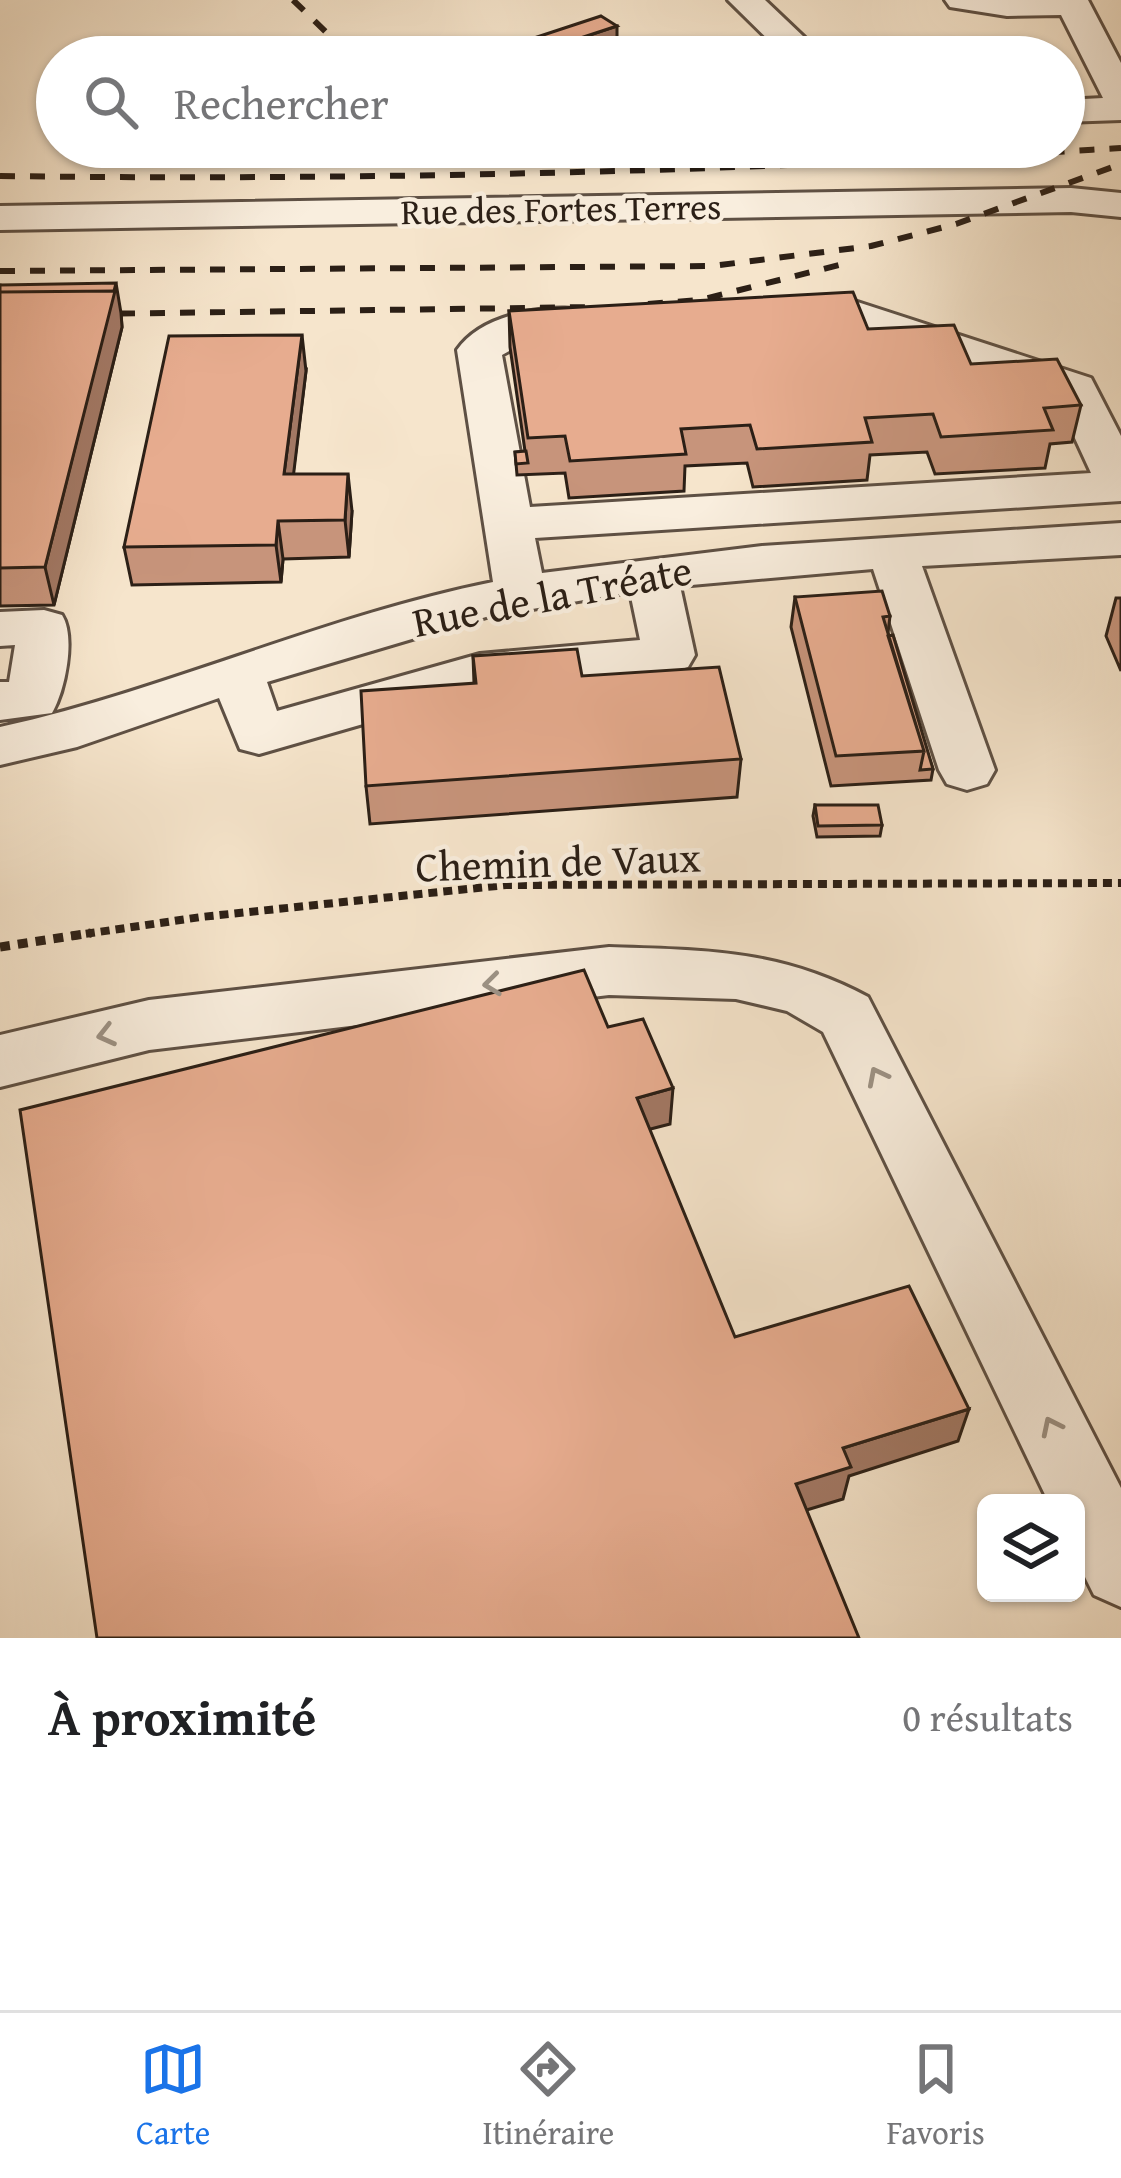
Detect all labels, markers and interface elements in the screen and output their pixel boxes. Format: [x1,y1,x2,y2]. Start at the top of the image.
search box [36,36,1085,168]
icon: search [78,69,144,135]
text: Rechercher [174,70,389,135]
street label: Rue des Fortes Terres [400,179,722,237]
street label: Rue de la Tréate [407,538,697,652]
street label: Chemin de Vaux [414,826,702,896]
one-way arrow [482,971,502,997]
one-way arrow [96,1021,116,1046]
one-way arrow [869,1067,892,1089]
one-way arrow [1042,1416,1065,1438]
map controls [977,1494,1085,1602]
button: layers [977,1494,1085,1602]
text: À proximité [48,1679,316,1754]
text: 0 résultats [902,1688,1073,1745]
tab: Carte [136,2036,210,2156]
tab: Itinéraire [482,2036,614,2156]
tab: Favoris [886,2036,985,2156]

